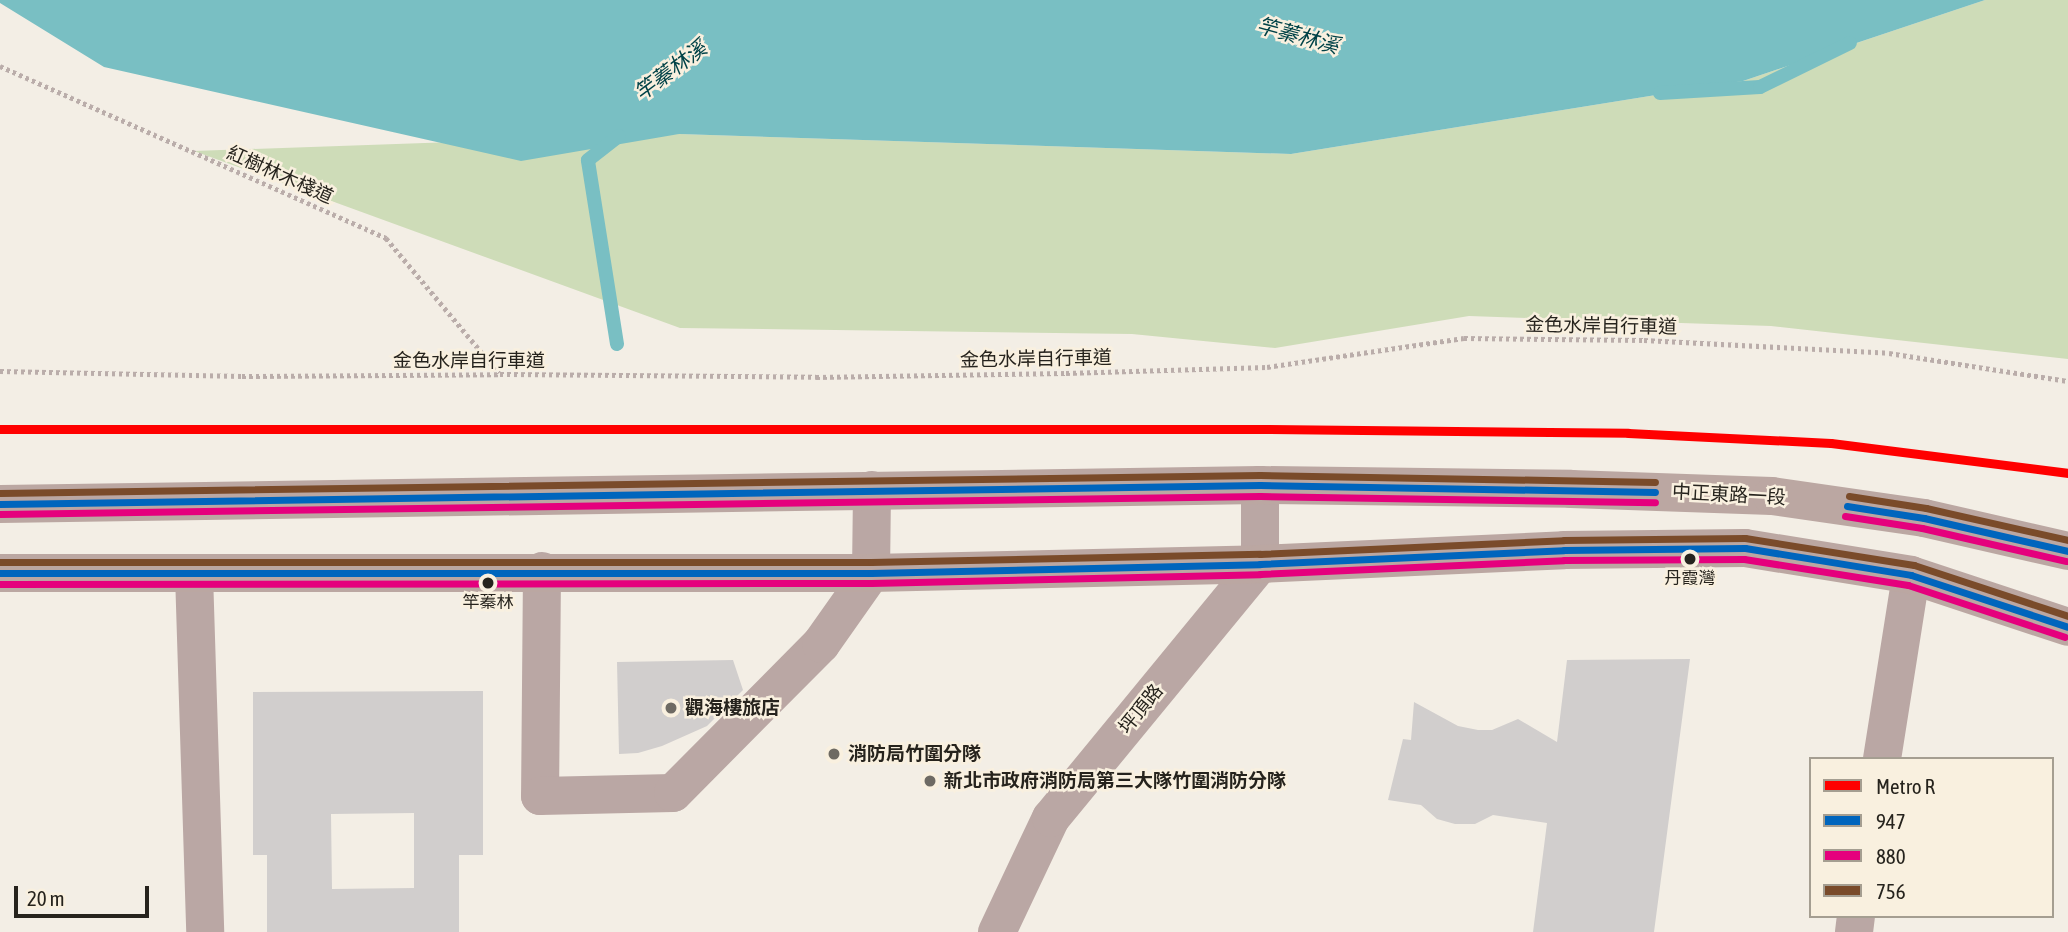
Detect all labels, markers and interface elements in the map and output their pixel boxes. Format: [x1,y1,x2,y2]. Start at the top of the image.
water label: 竿蓁林溪 [1254,12,1342,58]
water label: 竿蓁林溪 [629,35,711,105]
street label: 紅樹林木棧道 [223,141,337,209]
street label: 金色水岸自行車道 [1525,313,1677,339]
street label: 金色水岸自行車道 [960,346,1112,372]
street label: 金色水岸自行車道 [393,350,545,372]
street label: 中正東路一段 [1671,481,1787,509]
marker: 丹霞灣 [1683,552,1697,566]
place label: 丹霞灣 [1665,569,1715,589]
marker: 竿蓁林 [481,576,495,590]
place label: 竿蓁林 [463,593,513,613]
street label: 坪頂路 [1114,680,1168,738]
place label: 觀海樓旅店 [685,697,780,719]
marker: 觀海樓旅店 [663,700,679,716]
place label: 消防局竹圍分隊 [848,743,981,765]
marker: 消防局竹圍分隊 [826,746,842,762]
legend [1809,757,2054,918]
place label: 新北市政府消防局第三大隊竹圍消防分隊 [944,770,1286,792]
marker: 新北市政府消防局第三大隊竹圍消防分隊 [922,773,938,789]
text: Metro R [1876,774,1935,798]
text: 947 [1876,809,1906,833]
text: 880 [1876,844,1906,868]
scale bar [18,872,152,916]
text: 756 [1876,879,1906,903]
text: 20 m [27,886,65,910]

